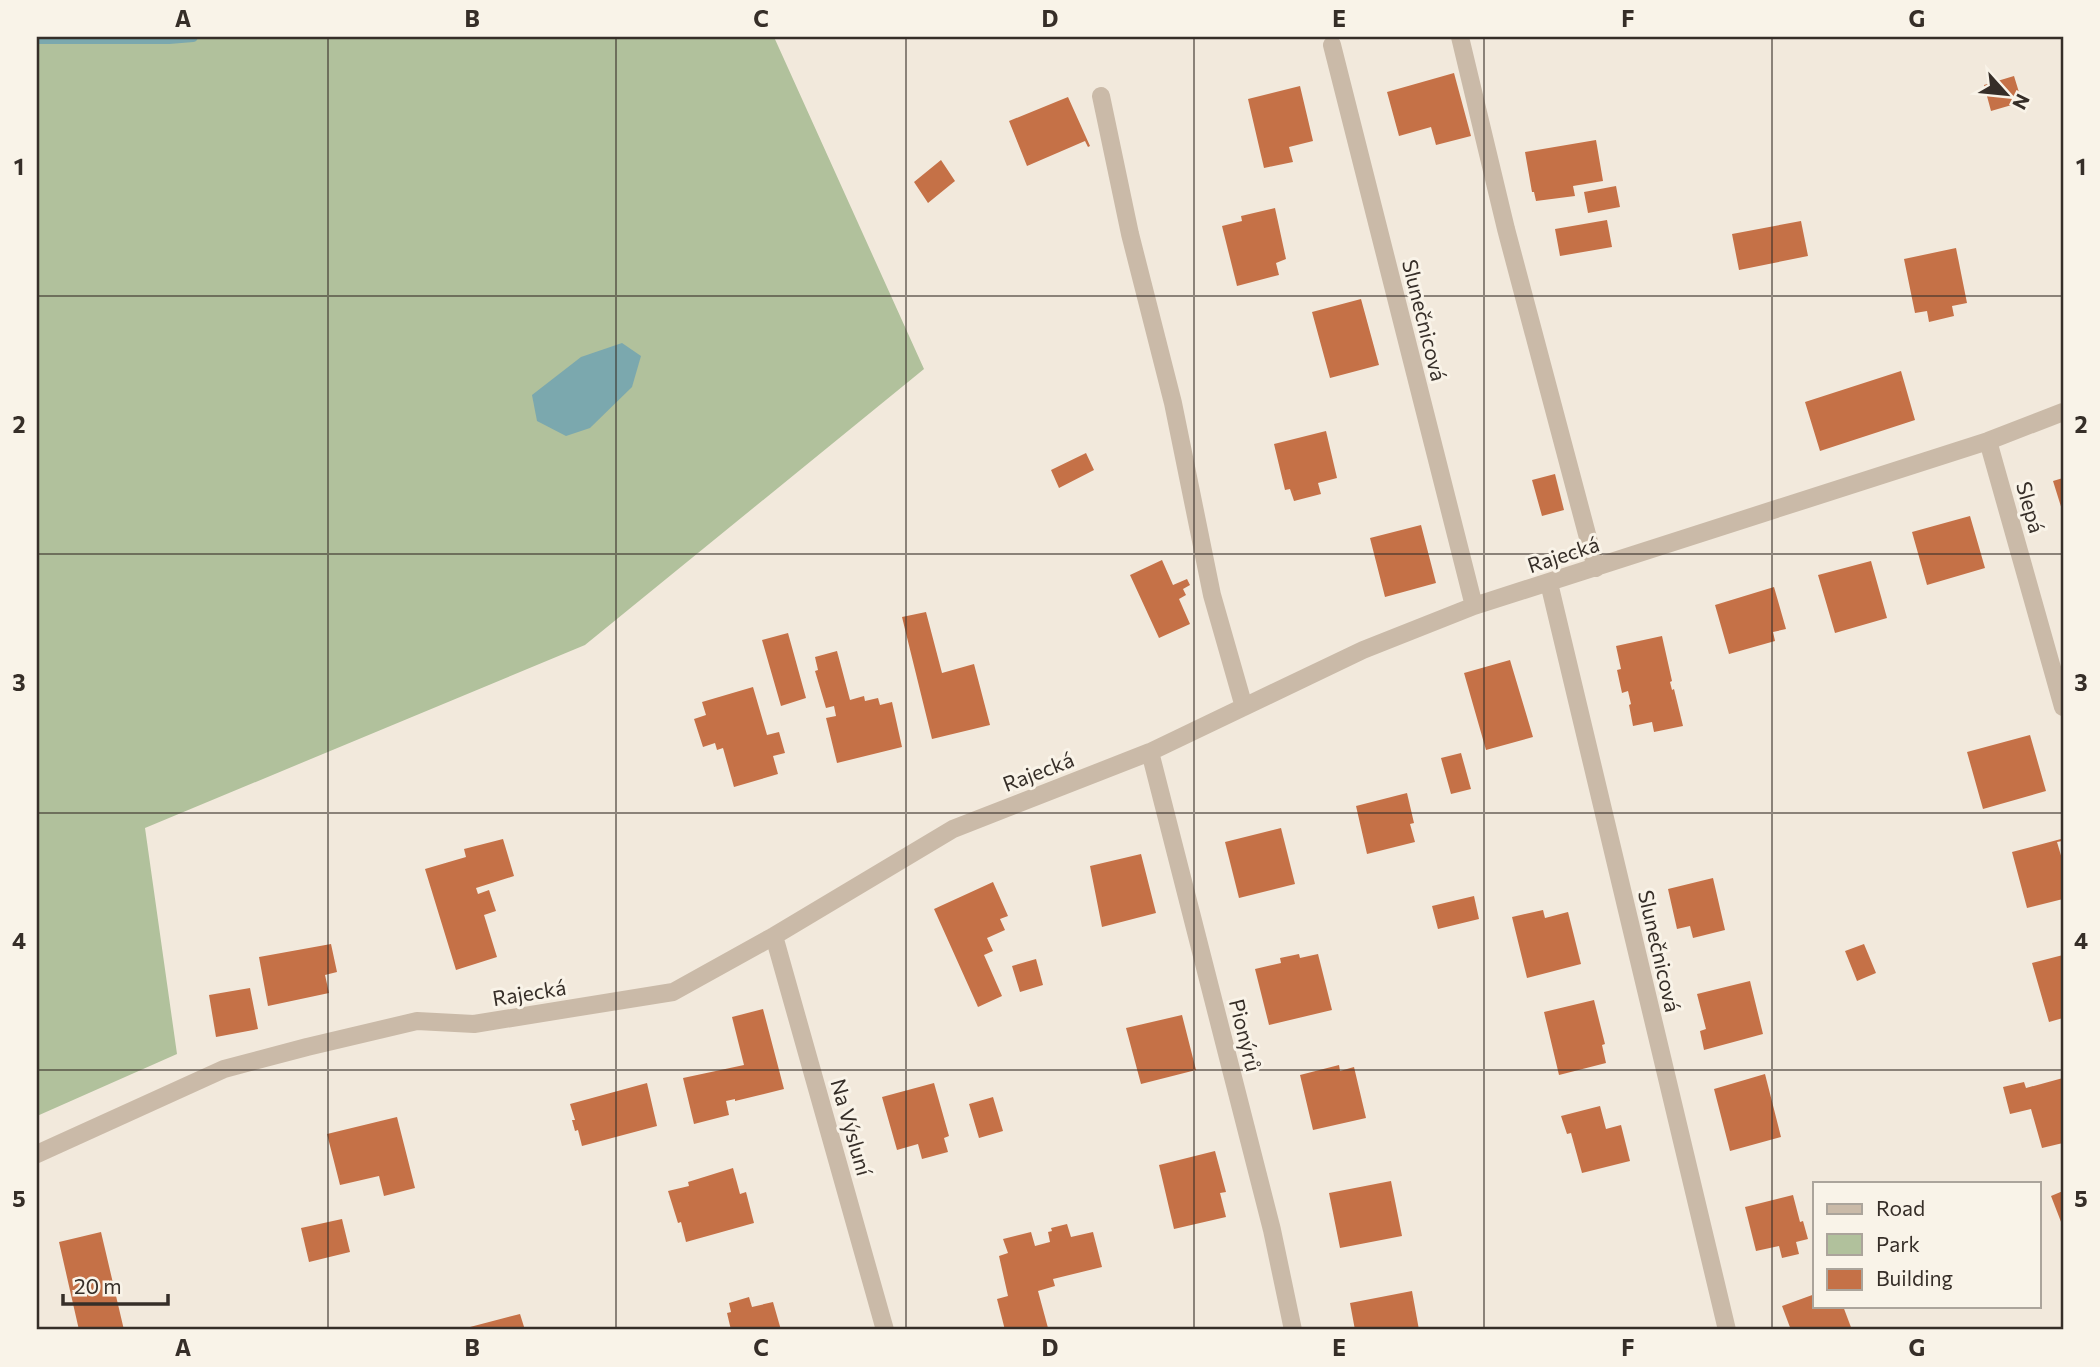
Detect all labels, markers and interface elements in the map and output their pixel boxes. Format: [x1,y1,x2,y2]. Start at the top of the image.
text: A [175,4,192,32]
text: B [464,4,480,32]
text: C [753,4,769,32]
text: D [1042,4,1059,32]
text: E [1332,4,1346,32]
text: F [1621,4,1635,32]
text: G [1909,4,1925,32]
north arrow [1970,60,2040,130]
text: N [2008,90,2035,114]
text: 1 [14,152,24,180]
text: 1 [2076,152,2086,180]
street label: Slunečnicová [1398,257,1452,383]
text: 2 [12,410,26,438]
text: 2 [2074,410,2088,438]
street label: Slepá [2012,479,2050,535]
street label: Rajecká [1524,531,1602,577]
text: 3 [12,668,26,696]
text: 3 [2074,668,2088,696]
street label: Rajecká [999,746,1077,796]
street label: Slunečnicová [1634,888,1686,1014]
text: 4 [12,926,26,954]
text: 4 [2074,926,2088,954]
street label: Rajecká [490,974,568,1010]
street label: Pionýrů [1225,996,1267,1074]
street label: Na Výsluní [826,1076,878,1179]
legend [1813,1182,2040,1308]
text: 5 [12,1184,26,1212]
text: 5 [2074,1184,2088,1212]
text: Road [1876,1195,1925,1220]
text: Park [1876,1231,1920,1256]
scale bar [63,1262,168,1306]
text: Building [1876,1265,1953,1290]
text: 20 m [74,1273,122,1298]
text: A [175,1333,192,1361]
text: B [464,1333,480,1361]
text: C [753,1333,769,1361]
text: D [1042,1333,1059,1361]
text: E [1332,1333,1346,1361]
text: F [1621,1333,1635,1361]
text: G [1909,1333,1925,1361]

